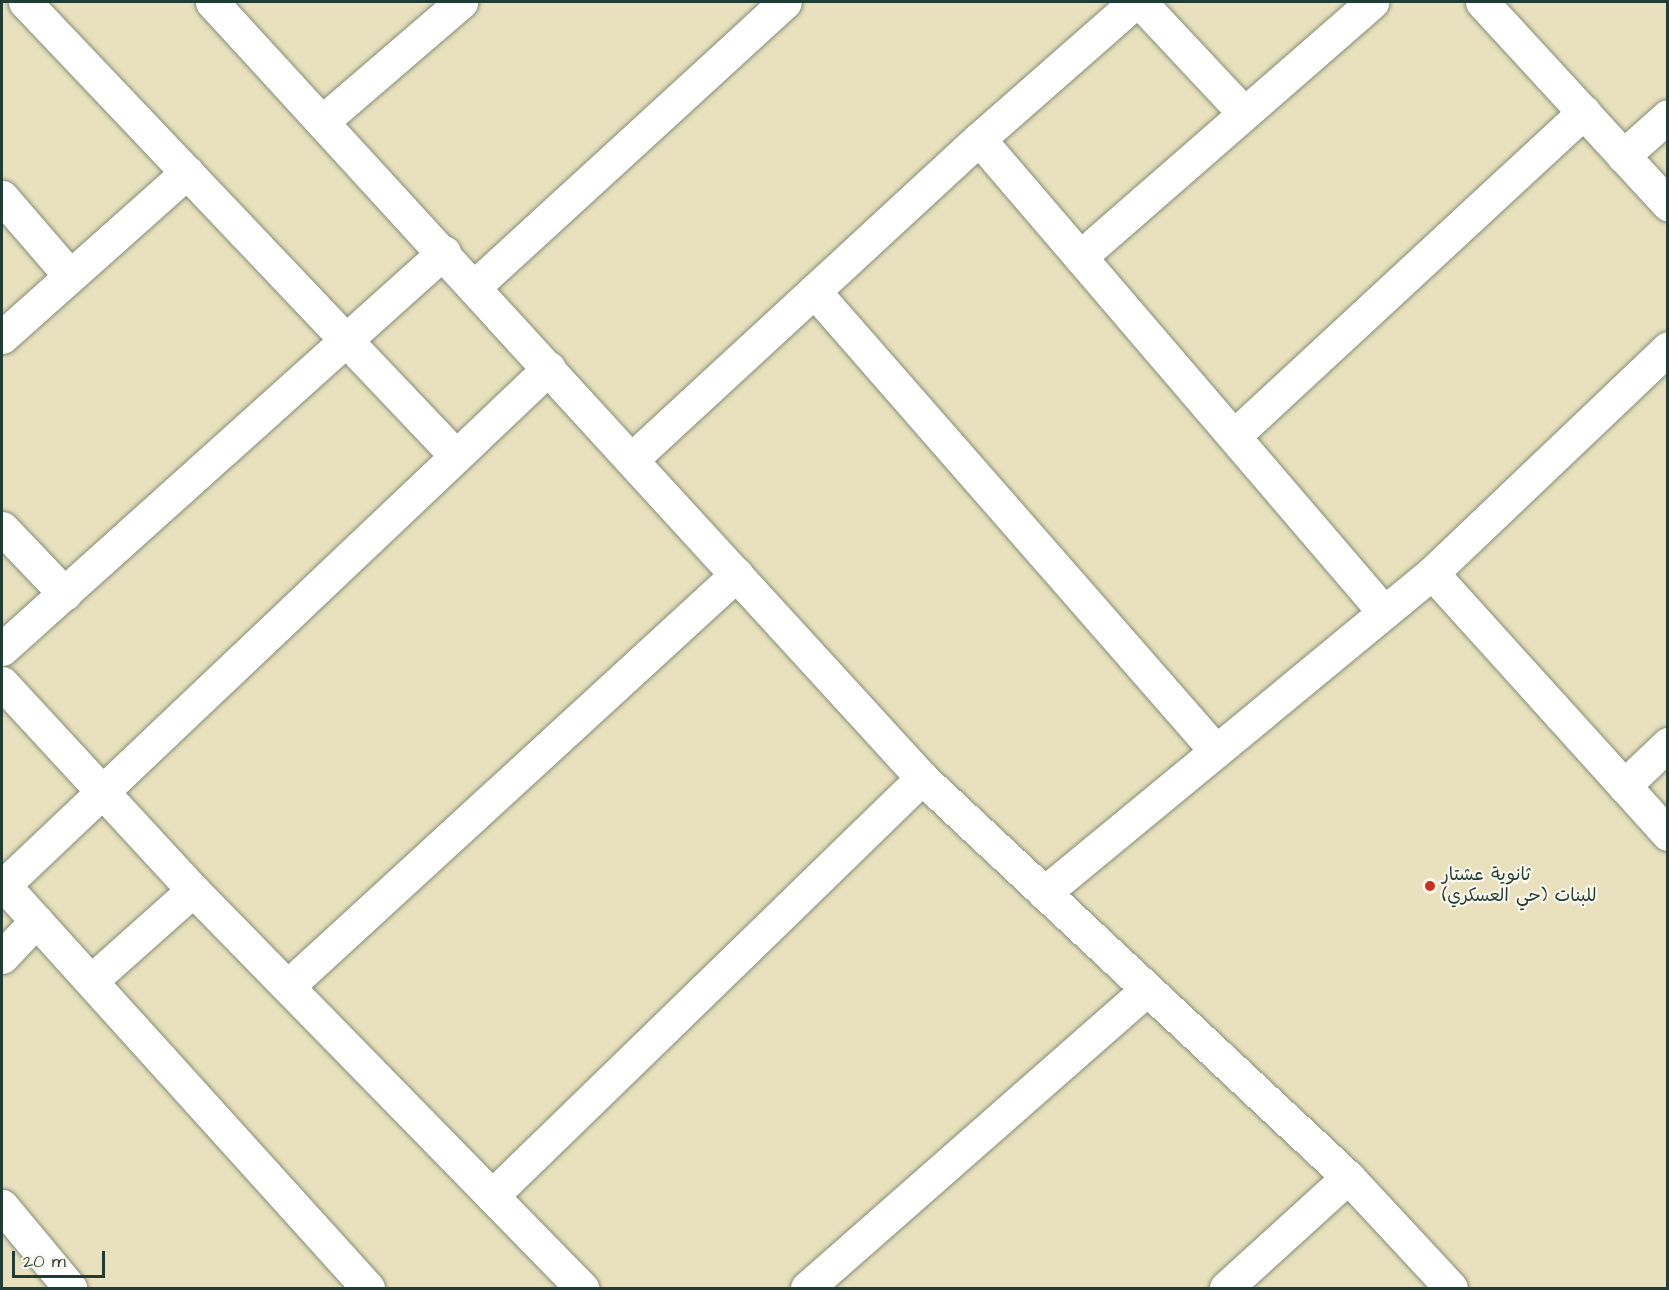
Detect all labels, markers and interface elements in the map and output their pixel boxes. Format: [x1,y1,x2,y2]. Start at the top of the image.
place label: ثانوية عشتار للبنات (حي العسكري) [1442,865,1597,908]
marker: ثانوية عشتار للبنات (حي العسكري) [1423,879,1437,893]
scale bar [15,1239,108,1277]
text: 20 m [23,1249,66,1274]

